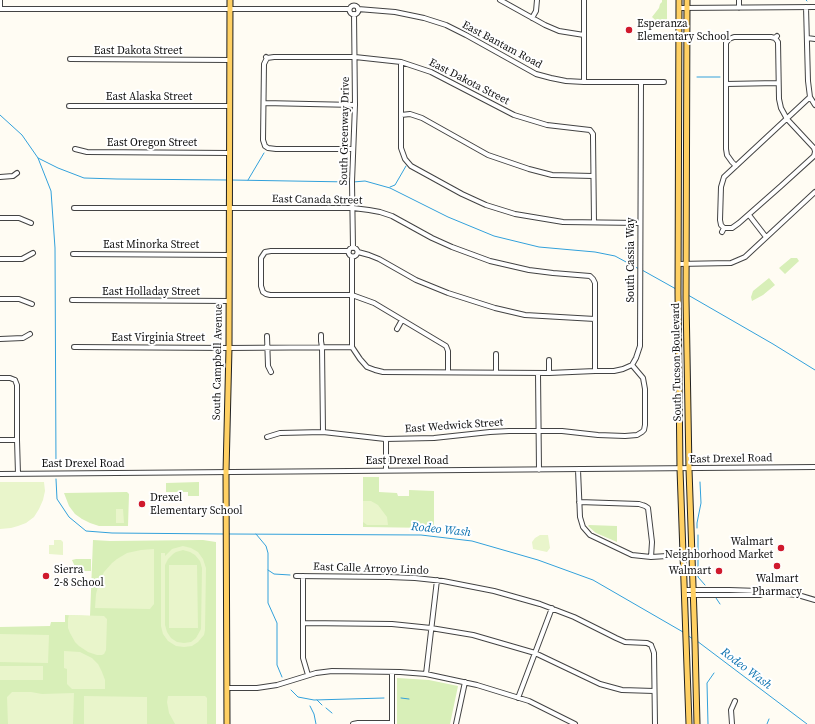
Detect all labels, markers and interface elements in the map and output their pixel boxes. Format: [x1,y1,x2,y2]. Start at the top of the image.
place label: Esperanza Elementary School [637,17,729,43]
street label: East Bantam Road [460,18,544,72]
marker: Esperanza Elementary School [624,25,634,35]
street label: East Dakota Street [94,44,182,58]
street label: East Dakota Street [427,56,511,108]
street label: South Greenway Drive [337,77,353,185]
street label: East Alaska Street [106,90,192,104]
street label: East Oregon Street [107,136,197,150]
street label: East Canada Street [272,193,362,207]
street label: South Cassia Way [624,217,638,303]
street label: East Minorka Street [103,238,199,252]
street label: East Holladay Street [102,285,200,299]
street label: South Tucson Boulevard [669,303,685,421]
street label: South Campbell Avenue [210,304,226,420]
street label: East Virginia Street [111,331,205,345]
street label: East Wedwick Street [404,416,504,436]
street label: East Drexel Road [689,452,773,466]
street label: East Drexel Road [366,454,448,468]
street label: East Drexel Road [42,457,124,471]
place label: Drexel Elementary School [150,491,242,517]
marker: Drexel Elementary School [137,499,147,509]
water label: Rodeo Wash [410,520,472,540]
place label: Walmart Neighborhood Market [665,535,773,561]
marker: Walmart Neighborhood Market [776,543,786,553]
street label: East Calle Arroyo Lindo [313,560,429,578]
marker: Walmart Pharmacy [772,561,782,571]
place label: Sierra 2-8 School [54,563,104,589]
place label: Walmart [668,564,711,578]
marker: Walmart [714,566,724,576]
marker: Sierra 2-8 School [41,571,51,581]
place label: Walmart Pharmacy [752,572,802,598]
water label: Rodeo Wash [718,645,774,693]

